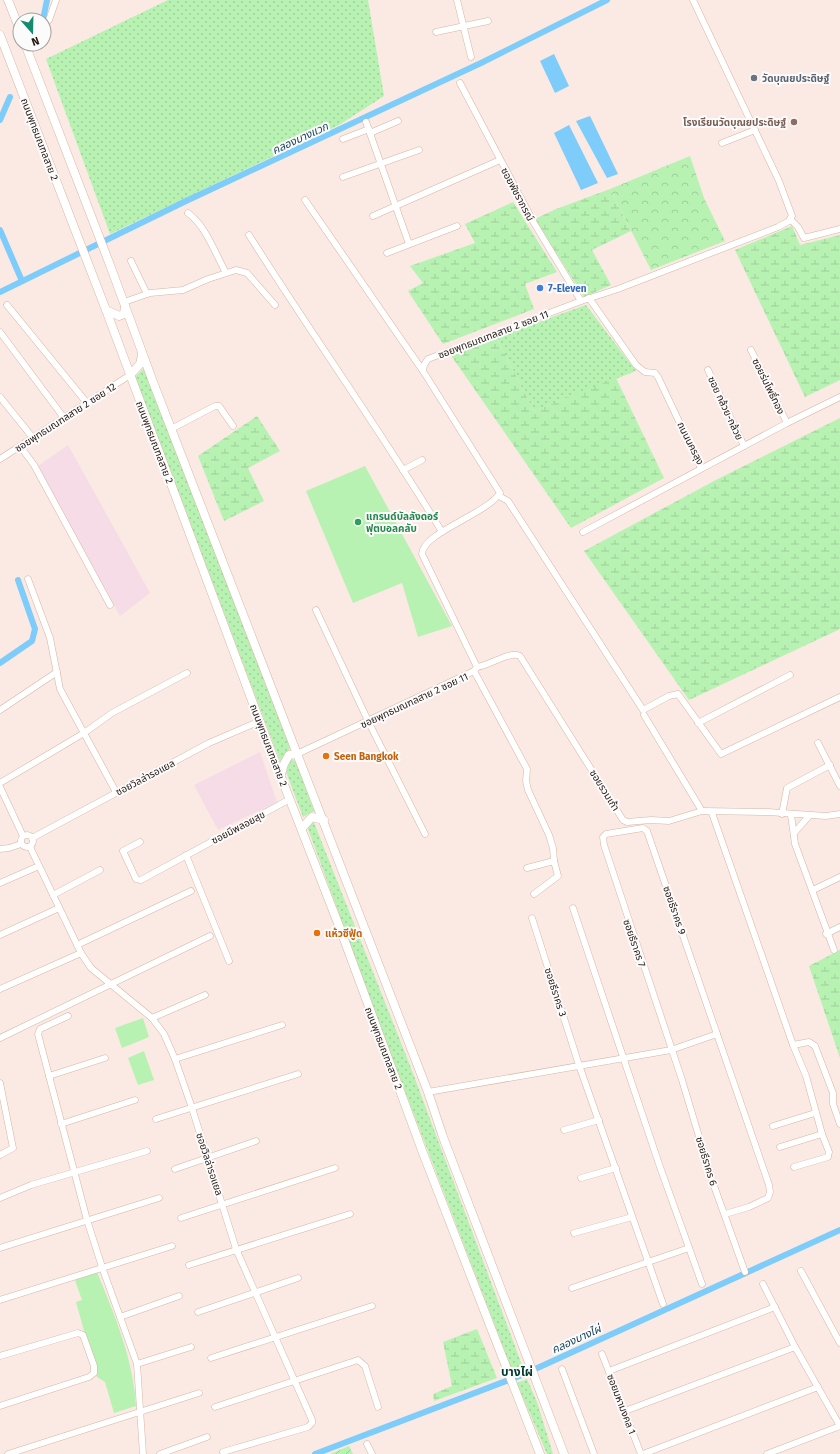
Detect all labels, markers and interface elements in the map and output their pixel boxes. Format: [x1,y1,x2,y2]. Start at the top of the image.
north arrow [12,12,52,52]
text: N [30,34,41,48]
marker: วัดบุณยประดิษฐ์ [749,73,759,83]
place label: วัดบุณยประดิษฐ์ [762,73,830,85]
street label: ถนนพุทธมณฑลสาย 2 [18,96,60,182]
place label: โรงเรียนวัดบุณยประดิษฐ์ [683,117,786,129]
marker: โรงเรียนวัดบุณยประดิษฐ์ [789,117,799,127]
water label: คลองบางแวก [270,120,331,157]
street label: ซอยพัชราภรณ์ [498,166,536,223]
marker: 7-Eleven [535,283,545,293]
place label: 7-Eleven [548,283,587,295]
street label: ซอยพุทธมณฑลสาย 2 ซอย 11 [436,308,550,362]
street label: ซอยร่มโพธิ์ทอง [749,356,788,416]
street label: ซอย กล้วย-กล้วย [705,375,745,442]
street label: ซอยพุทธมณฑลสาย 2 ซอย 12 [13,381,118,455]
street label: ถนนพุทธมณฑลสาย 2 [133,399,175,485]
street label: ถนนนครลุง [674,420,706,467]
place label: แกรนด์บัลลังดอร์ ฟุตบอลคลับ [366,511,438,535]
marker: แกรนด์บัลลังดอร์ ฟุตบอลคลับ [353,517,363,527]
street label: ซอยพุทธมณฑลสาย 2 ซอย 11 [359,671,470,731]
street label: ถนนพุทธมณฑลสาย 2 [247,702,289,788]
marker: Seen Bangkok [321,751,331,761]
place label: Seen Bangkok [334,751,399,763]
street label: ซอยวิลล่ารอแยล [113,756,177,799]
street label: ซอยรวมเก้า [587,768,621,813]
street label: ซอยมีพลอยสุข [210,809,267,847]
street label: ซอยธีราคร 9 [660,884,688,936]
street label: ซอยธีราคร 7 [620,918,648,969]
place label: แห้วซีฟู้ด [325,927,362,940]
marker: แห้วซีฟู้ด [312,928,322,938]
street label: ซอยธีราคร 3 [542,967,569,1018]
street label: ถนนพุทธมณฑลสาย 2 [362,1005,404,1091]
street label: ซอยวิลล่ารอแยล [193,1131,226,1197]
street label: ซอยธีราคร 6 [693,1135,719,1187]
water label: คลองบางไผ่ [550,1322,605,1356]
district label: บางไผ่ [501,1365,533,1379]
street label: ซอยมหามงคล 1 [604,1372,638,1436]

